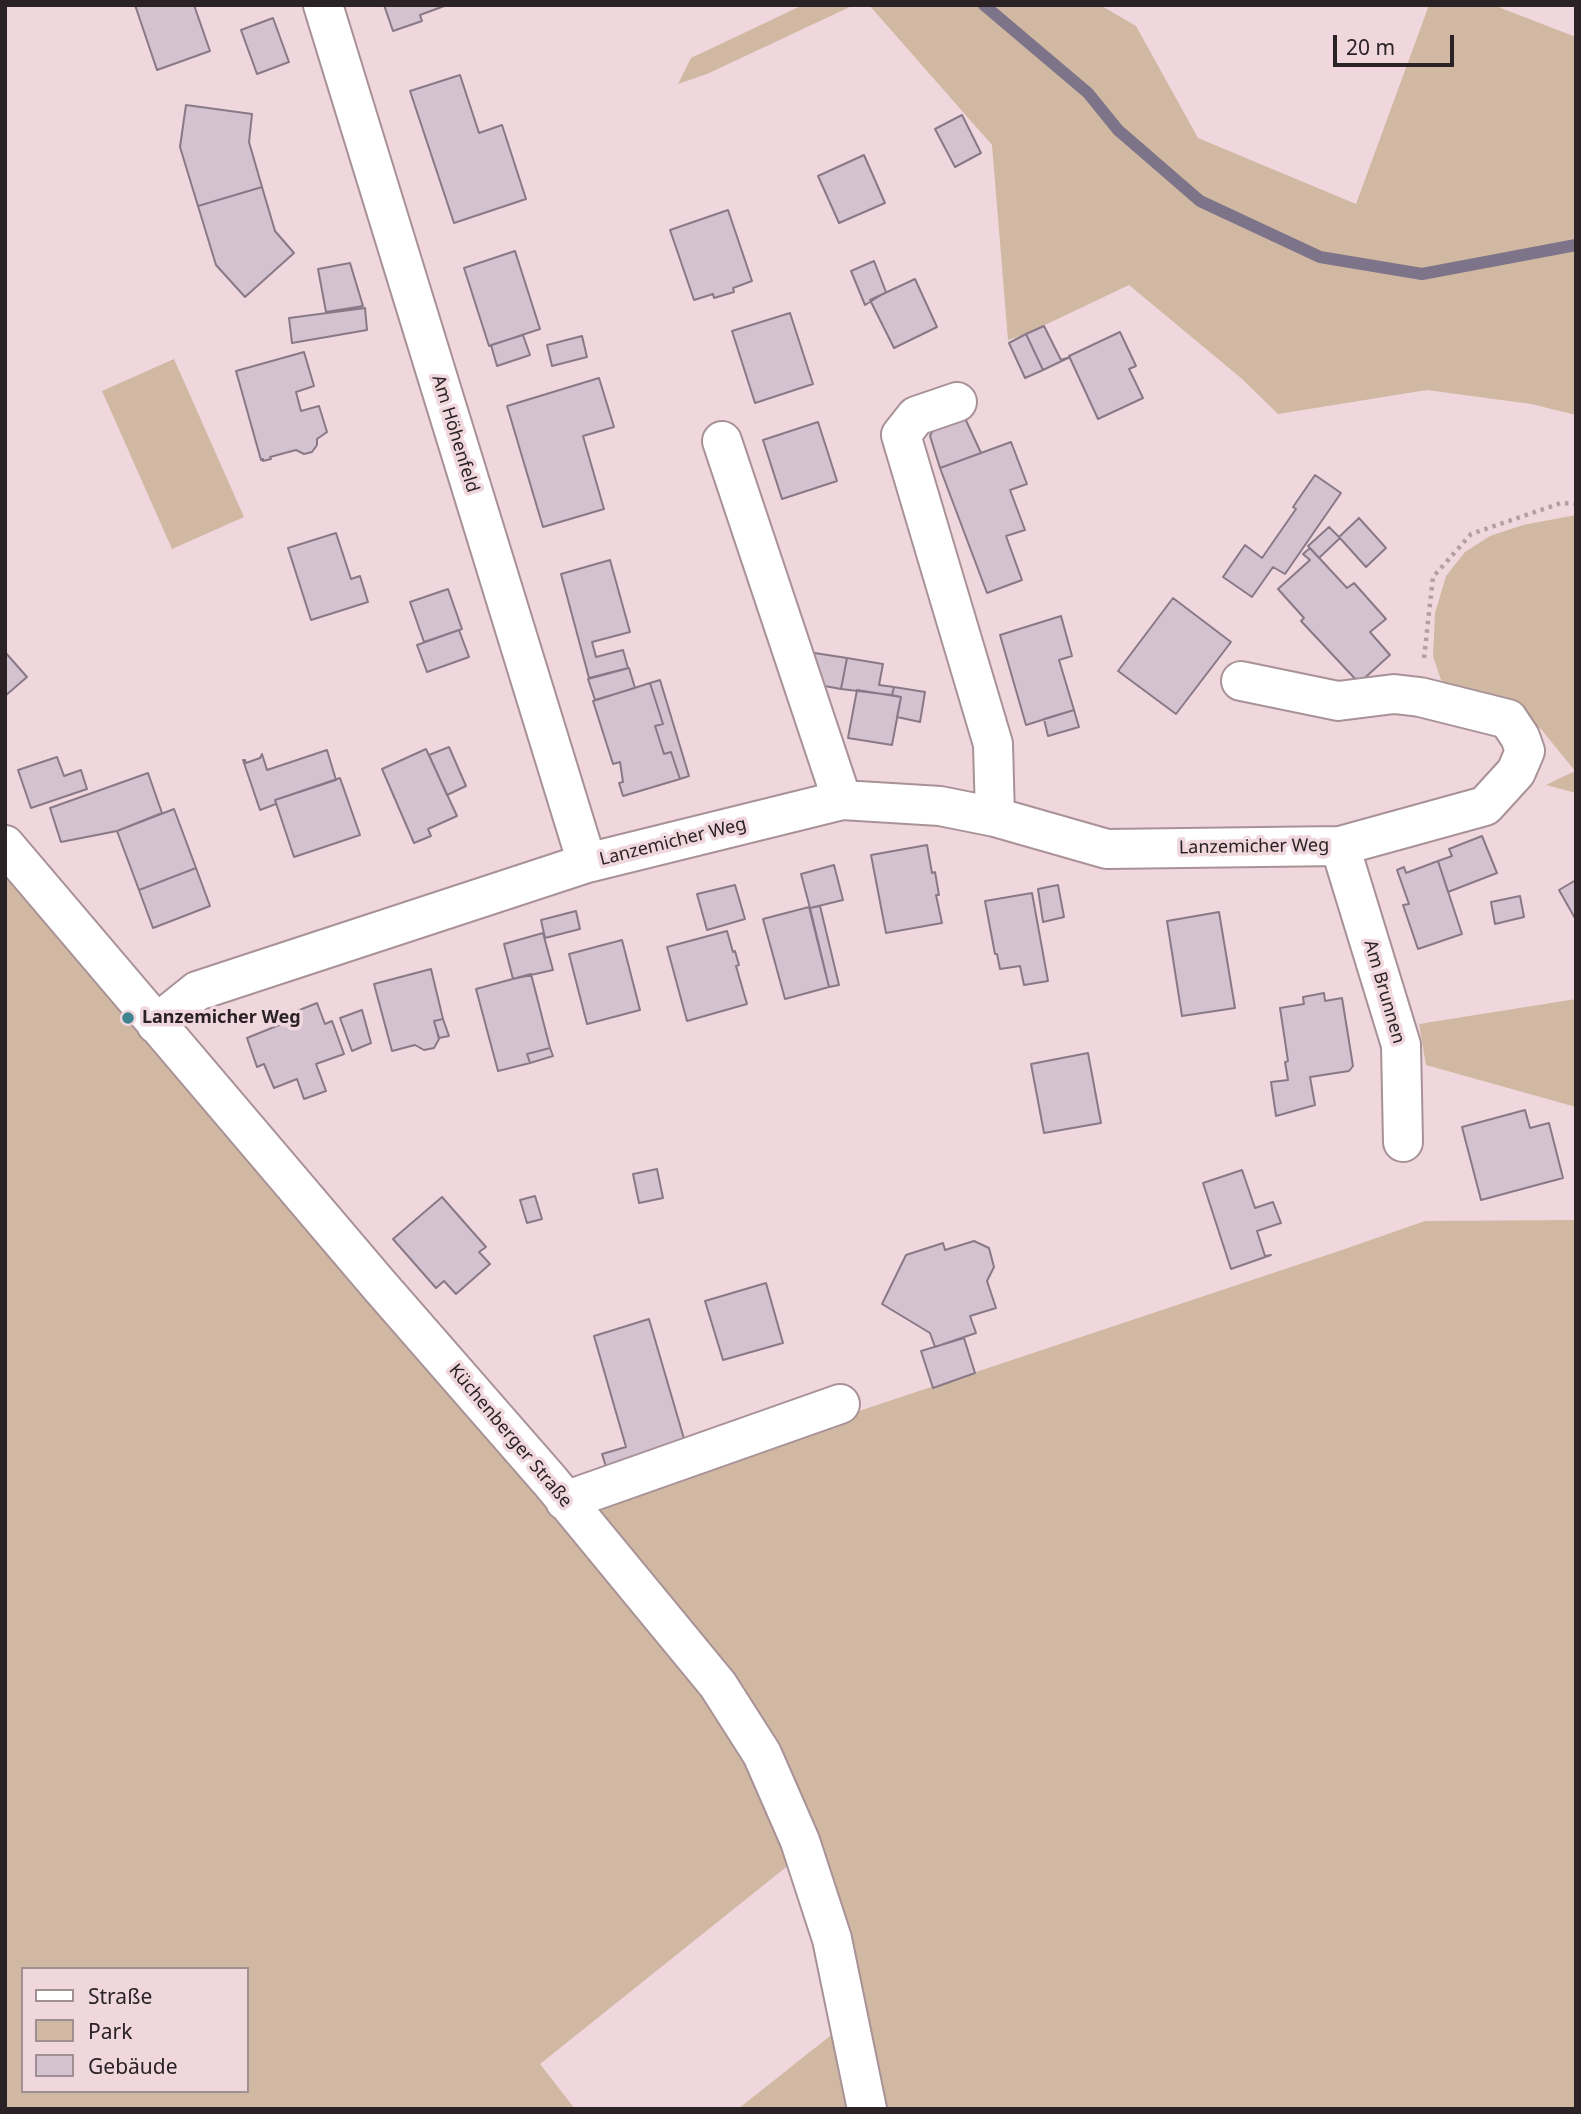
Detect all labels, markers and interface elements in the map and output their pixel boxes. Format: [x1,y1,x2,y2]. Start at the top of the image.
scale bar [1336,21,1457,65]
text: 20 m [1346,33,1395,61]
street label: Am Höhenfeld [427,373,483,495]
street label: Lanzemicher Weg [597,813,749,871]
street label: Lanzemicher Weg [1179,835,1329,859]
street label: Am Brunnen [1359,938,1409,1046]
place label: Lanzemicher Weg [142,1007,301,1029]
marker: Lanzemicher Weg [120,1010,136,1026]
street label: Küchenberger Straße [444,1360,576,1512]
legend [21,1967,248,2093]
text: Straße [88,1982,152,2010]
text: Park [88,2017,132,2045]
text: Gebäude [88,2052,178,2080]

